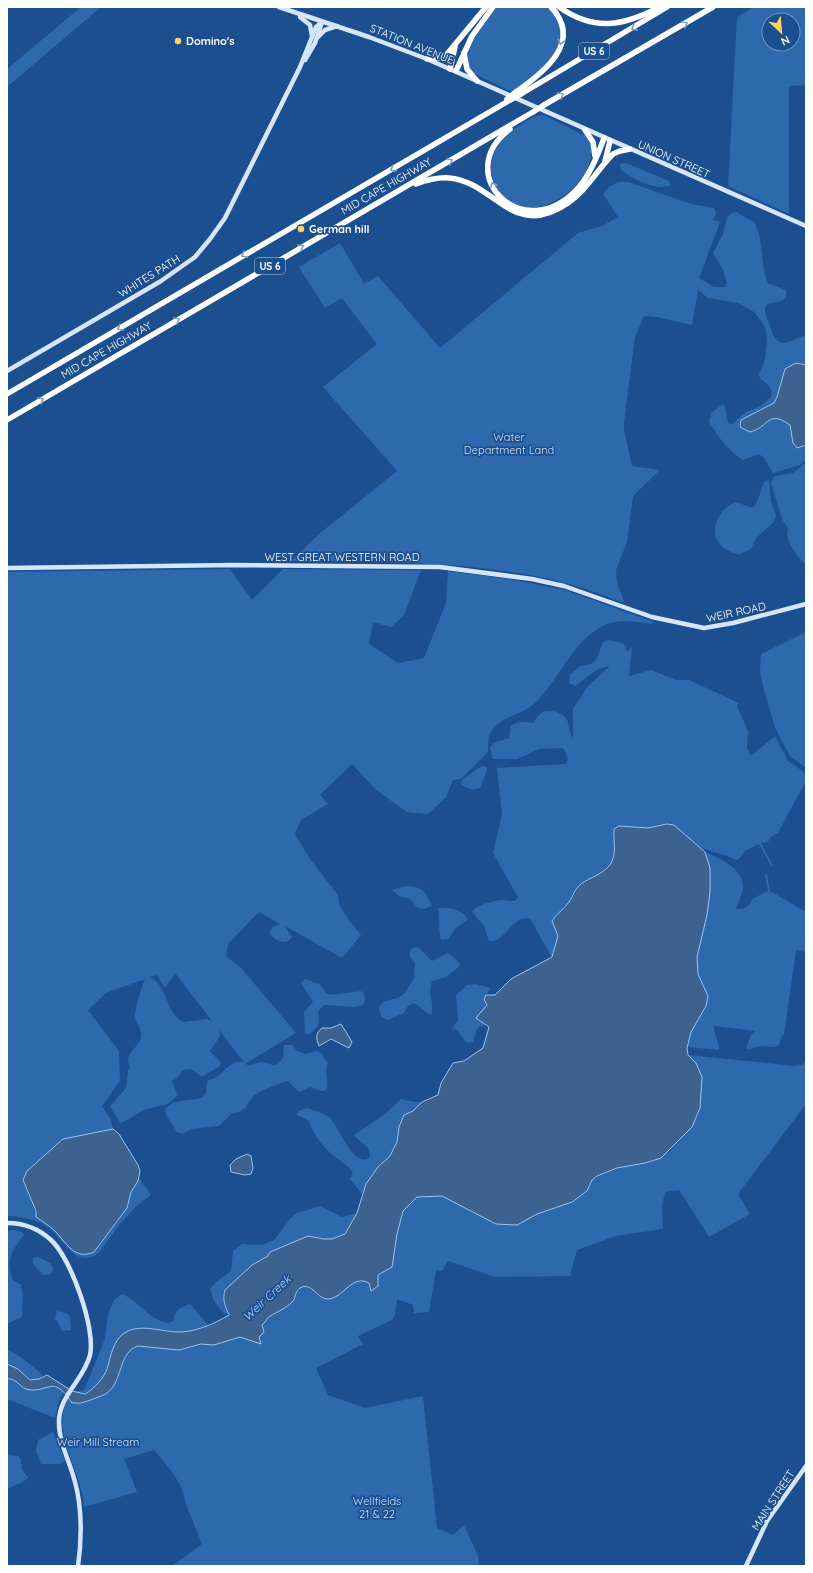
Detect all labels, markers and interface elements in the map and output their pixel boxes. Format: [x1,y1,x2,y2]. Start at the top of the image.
north arrow [761,12,801,52]
street label: STATION AVENUE [368,21,456,67]
one-way arrow [680,21,688,28]
one-way arrow [631,23,638,30]
text: N [779,33,792,49]
place label: Domino's [186,34,235,48]
marker: Domino's [173,36,183,46]
one-way arrow [558,39,566,45]
road number: US 6 [579,43,609,59]
one-way arrow [557,93,564,100]
street label: UNION STREET [636,137,713,181]
street label: MID CAPE HIGHWAY [338,154,434,218]
one-way arrow [446,158,453,165]
one-way arrow [390,164,397,171]
one-way arrow [490,182,498,189]
place label: German hill [309,222,370,236]
marker: German hill [296,224,306,234]
one-way arrow [297,245,304,252]
street label: WHITES PATH [115,251,183,301]
one-way arrow [241,251,249,258]
road number: US 6 [255,258,285,274]
street label: MID CAPE HIGHWAY [58,318,154,382]
one-way arrow [173,318,180,325]
one-way arrow [117,323,124,331]
one-way arrow [37,397,44,404]
park label: Water Department Land [464,430,554,457]
street label: WEST GREAT WESTERN ROAD [264,550,420,564]
street label: WEIR ROAD [705,599,767,625]
water label: Weir Creek [239,1270,295,1324]
park label: Weir Mill Stream [57,1435,139,1449]
street label: MAIN STREET [748,1467,798,1533]
park label: Wellfields 21 & 22 [353,1494,401,1521]

